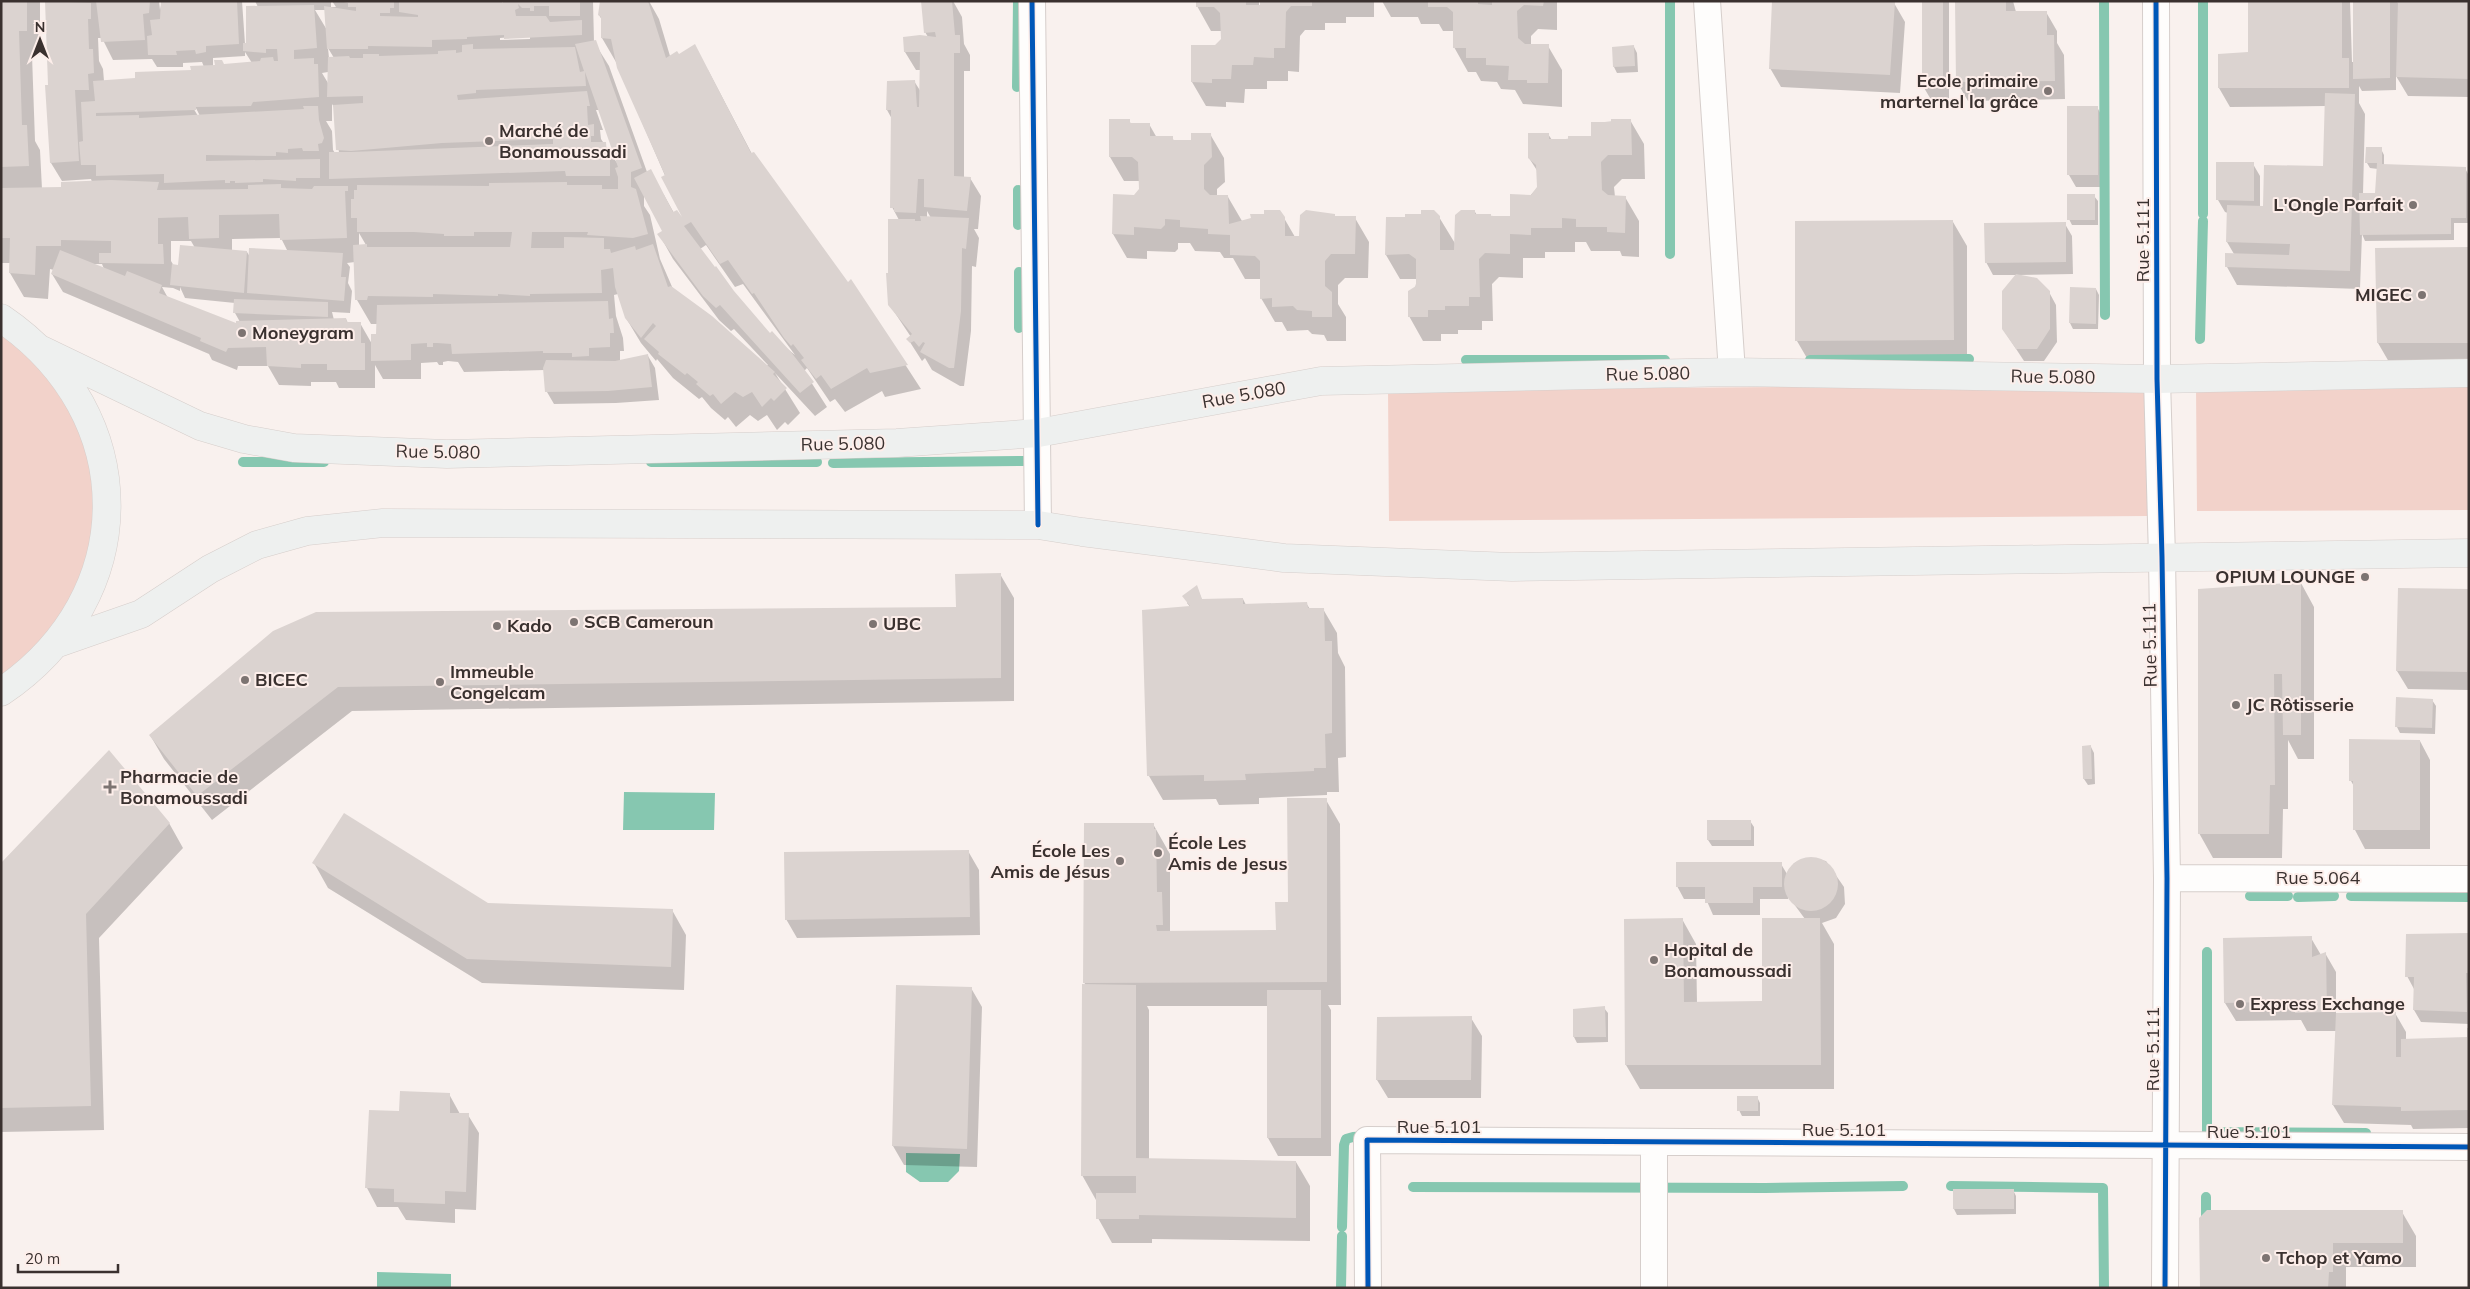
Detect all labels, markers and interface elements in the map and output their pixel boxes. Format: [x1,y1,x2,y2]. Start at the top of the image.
north arrow [15,15,65,65]
text: N [35,18,45,36]
place label: Ecole primaire marternel la grâce [1880,69,2038,113]
marker: Ecole primaire marternel la grâce [2042,85,2054,97]
place label: Marché de Bonamoussadi [499,119,627,163]
marker: Marché de Bonamoussadi [483,135,495,147]
place label: L'Ongle Parfait [2273,193,2403,216]
street label: Rue 5.111 [2131,198,2154,282]
marker: L'Ongle Parfait [2407,199,2419,211]
place label: MIGEC [2355,283,2412,306]
marker: MIGEC [2416,289,2428,301]
place label: Moneygram [252,321,354,344]
marker: Moneygram [236,327,248,339]
street label: Rue 5.080 [1605,361,1691,386]
street label: Rue 5.080 [2010,364,2096,389]
street label: Rue 5.080 [1200,376,1288,413]
street label: Rue 5.080 [800,431,886,456]
street label: Rue 5.080 [395,439,481,464]
place label: OPIUM LOUNGE [2215,565,2355,588]
marker: OPIUM LOUNGE [2359,571,2371,583]
street label: Rue 5.111 [2137,602,2162,688]
place label: SCB Cameroun [584,610,714,633]
place label: UBC [883,612,921,635]
place label: Kado [507,614,552,637]
marker: SCB Cameroun [568,616,580,628]
marker: UBC [867,618,879,630]
marker: Kado [491,620,503,632]
place label: Immeuble Congelcam [450,660,545,704]
place label: BICEC [255,668,308,691]
marker: BICEC [239,674,251,686]
marker: Immeuble Congelcam [434,676,446,688]
place label: JC Rôtisserie [2246,693,2354,716]
marker: JC Rôtisserie [2230,699,2242,711]
place label: Pharmacie de Bonamoussadi [120,765,248,809]
marker: Pharmacie de Bonamoussadi [104,781,116,793]
place label: École Les Amis de Jesus [1168,831,1287,875]
place label: École Les Amis de Jésus [991,839,1110,883]
marker: École Les Amis de Jesus [1152,847,1164,859]
marker: École Les Amis de Jésus [1114,855,1126,867]
street label: Rue 5.064 [2276,866,2361,889]
place label: Hopital de Bonamoussadi [1664,938,1792,982]
marker: Hopital de Bonamoussadi [1648,954,1660,966]
place label: Express Exchange [2250,992,2405,1015]
marker: Express Exchange [2234,998,2246,1010]
street label: Rue 5.111 [2141,1007,2164,1091]
street label: Rue 5.101 [1397,1115,1481,1138]
street label: Rue 5.101 [1802,1118,1886,1141]
street label: Rue 5.101 [2207,1120,2291,1143]
scale bar [18,1242,118,1274]
place label: Tchop et Yamo [2276,1246,2402,1269]
text: 20 m [25,1249,60,1268]
marker: Tchop et Yamo [2260,1252,2272,1264]

